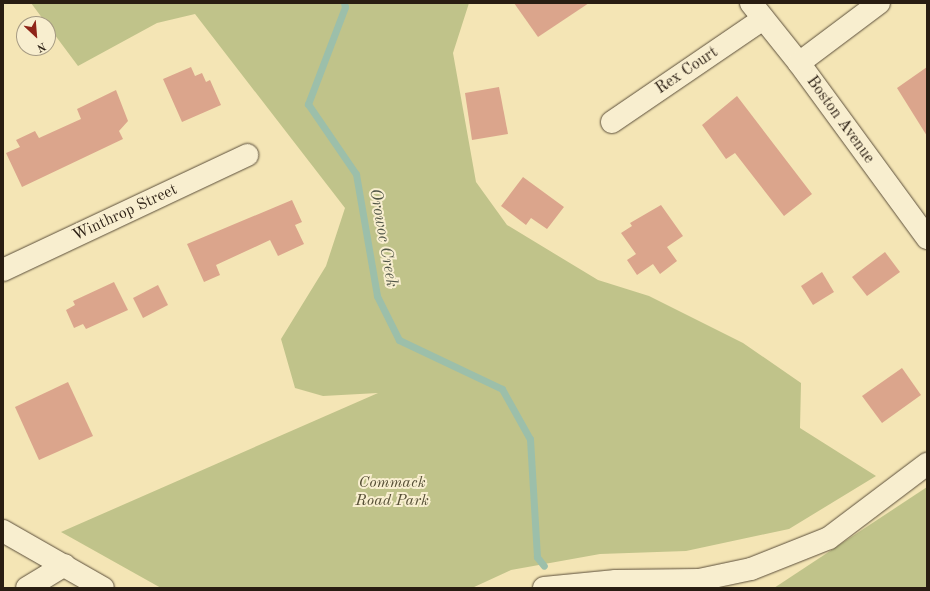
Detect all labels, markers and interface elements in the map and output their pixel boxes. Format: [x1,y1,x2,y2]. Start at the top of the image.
north arrow [16,16,56,56]
text: N [35,40,47,53]
street label: Rex Court [652,43,722,99]
street label: Boston Avenue [802,73,878,167]
street label: Winthrop Street [70,180,180,246]
water label: Orowoc Creek [364,187,402,289]
park label: Commack Road Park [355,473,429,511]

